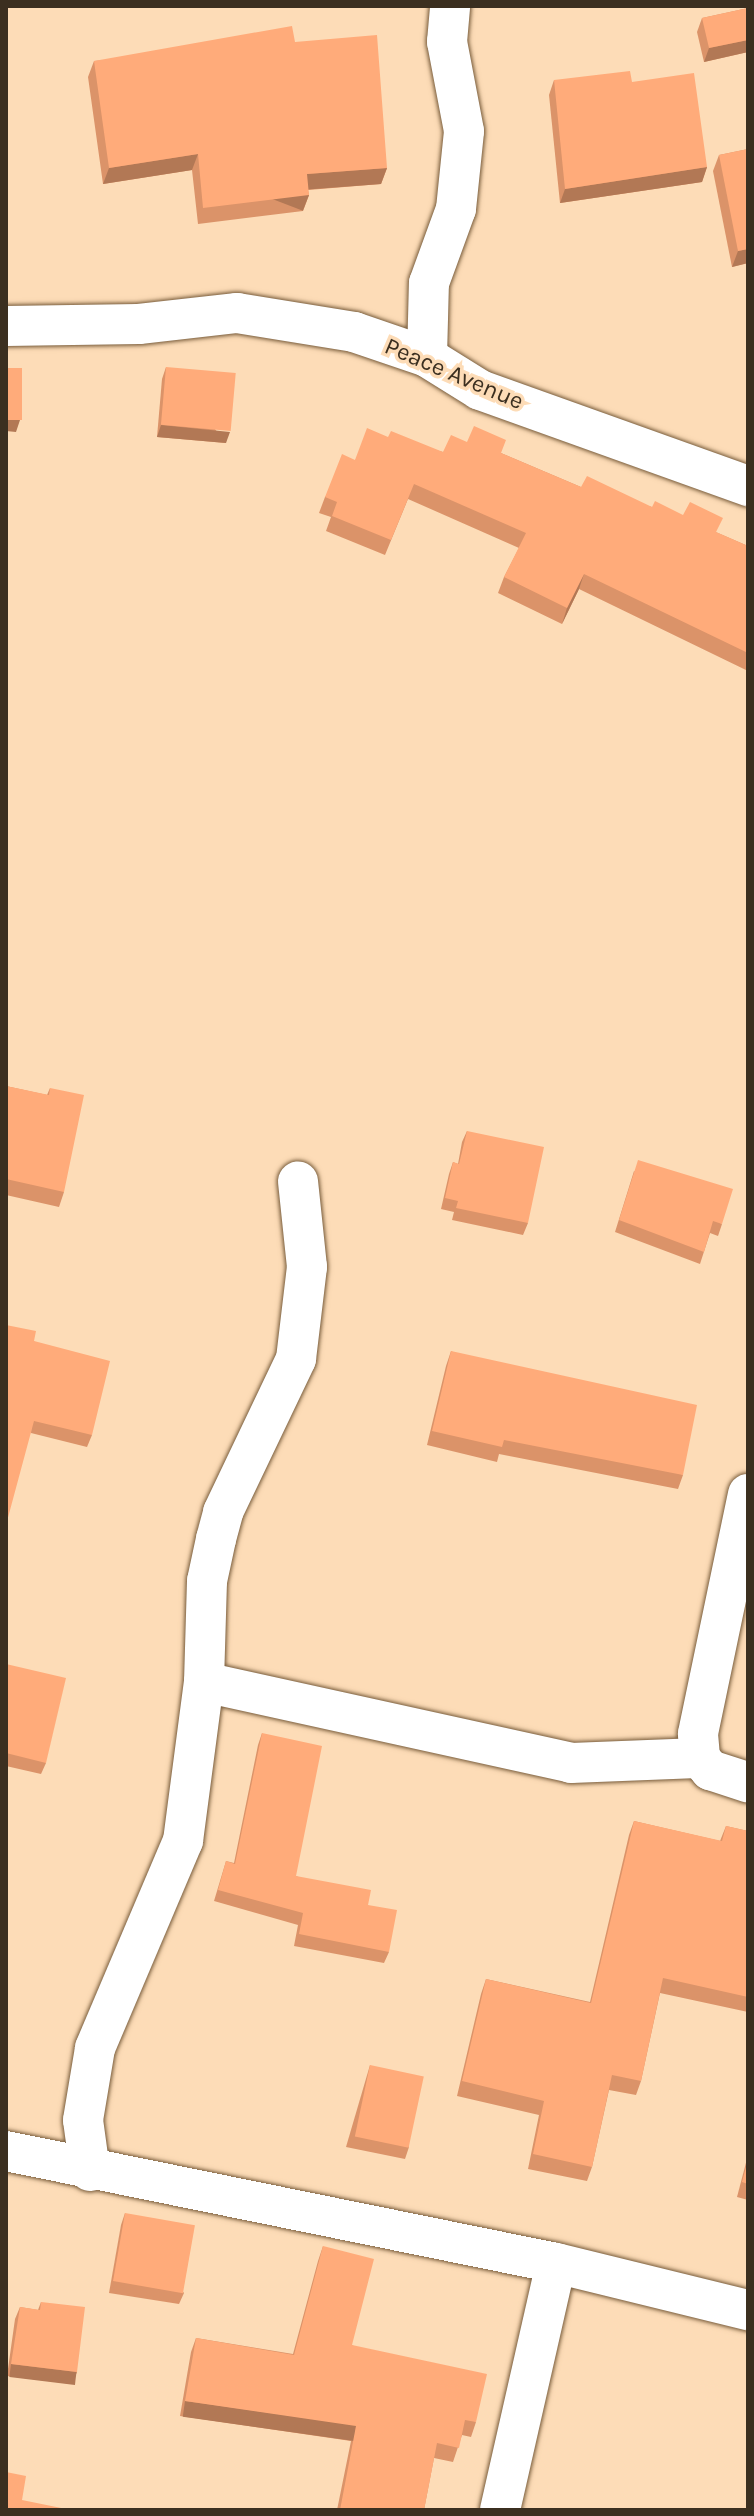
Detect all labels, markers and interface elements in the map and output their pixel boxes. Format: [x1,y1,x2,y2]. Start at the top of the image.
street label: Peace Avenue [380,332,528,416]

